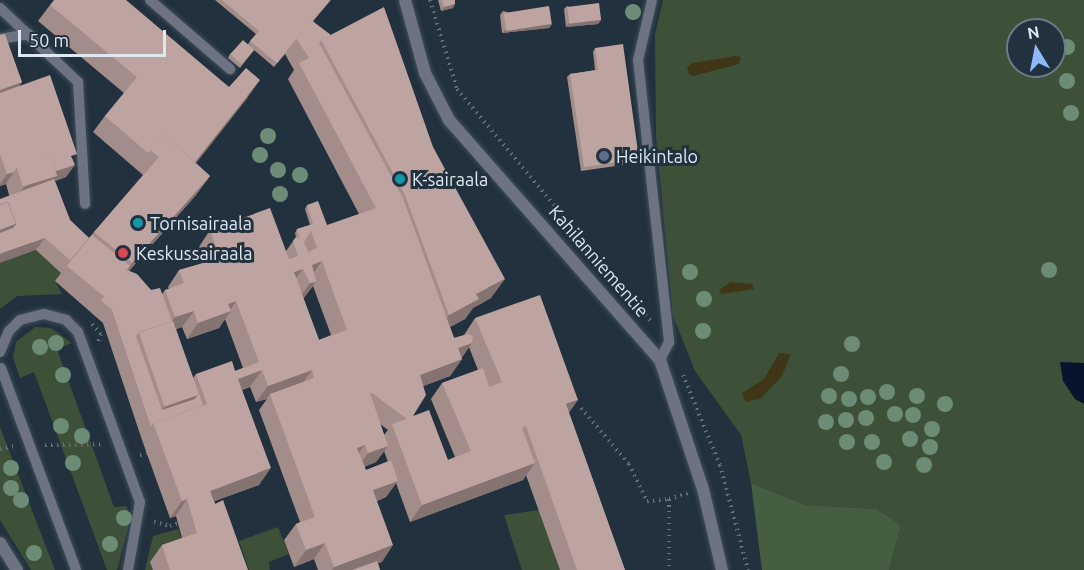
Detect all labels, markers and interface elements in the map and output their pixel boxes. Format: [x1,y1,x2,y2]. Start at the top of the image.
scale bar [21,18,170,56]
north arrow [1006,18,1066,78]
text: N [1026,22,1041,42]
text: 50 m [29,30,69,50]
place label: Heikintalo [616,145,698,167]
marker: Heikintalo [597,149,611,163]
place label: K-sairaala [412,168,488,190]
marker: K-sairaala [393,172,407,186]
street label: Kahilanniementie [545,201,653,321]
place label: Tornisairaala [150,212,252,234]
marker: Tornisairaala [131,216,145,230]
place label: Keskussairaala [136,242,252,264]
marker: Keskussairaala [114,244,132,262]

